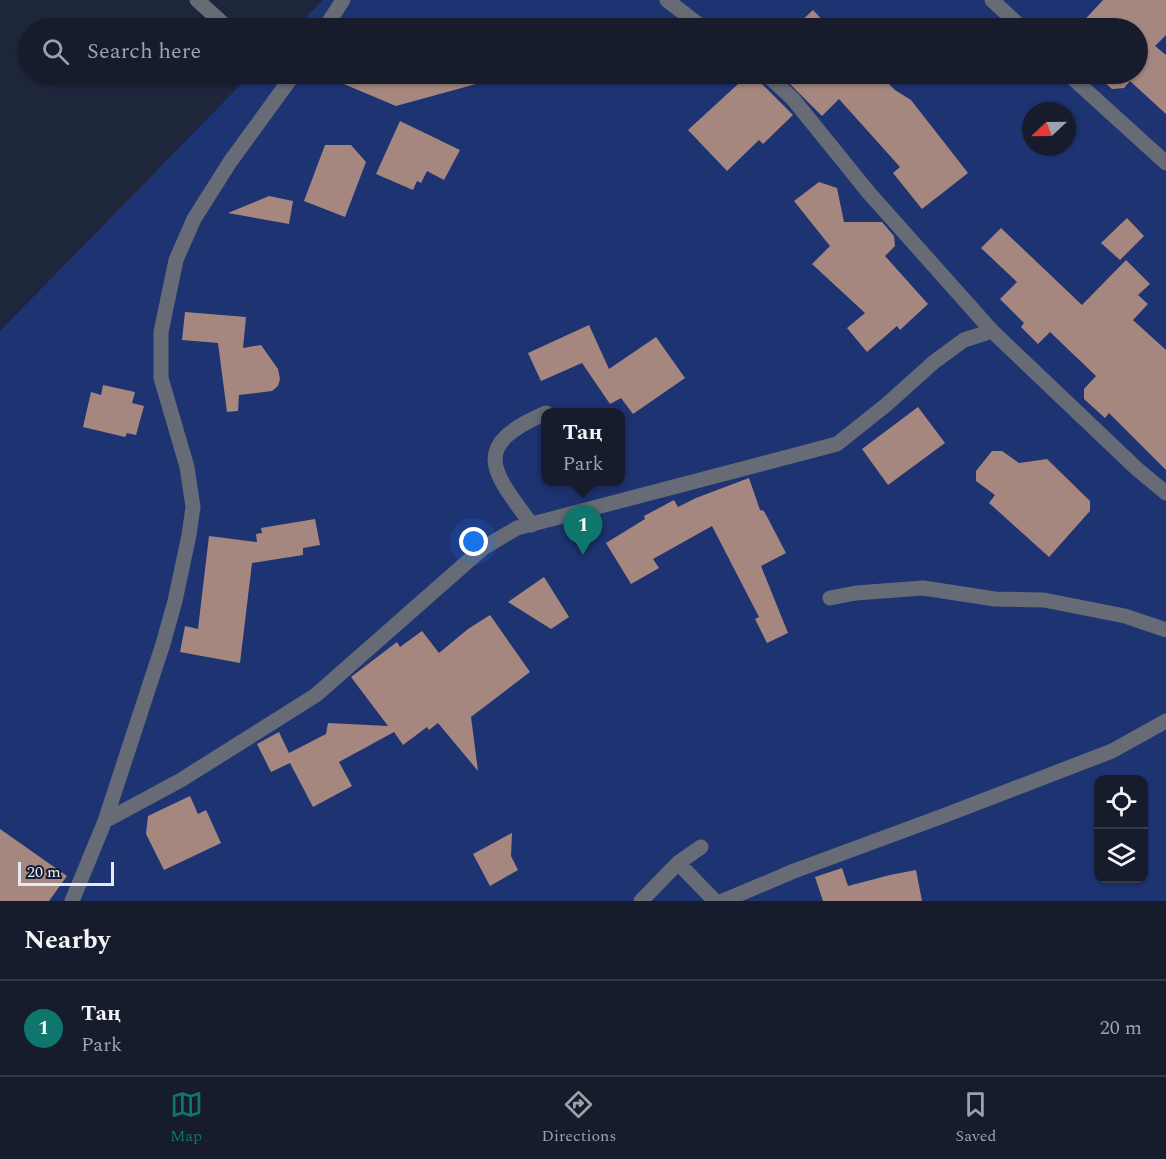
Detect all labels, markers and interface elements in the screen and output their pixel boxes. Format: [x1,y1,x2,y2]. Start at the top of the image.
search box [18,18,1148,84]
icon: search [39,35,72,68]
text: Search here [87,35,201,68]
north arrow [1022,102,1076,156]
popup [541,408,625,486]
text: Таң [562,416,602,449]
text: Park [562,449,604,479]
pin: 1 [564,506,602,555]
your location [459,527,488,556]
map controls [1094,775,1148,883]
button: locate [1094,775,1148,829]
button: layers [1094,829,1148,883]
scale bar [18,859,114,886]
text: 20 m [27,860,61,884]
text: Nearby [24,920,110,960]
text: Таң [81,997,121,1030]
text: 1 [38,1013,49,1043]
text: 20 m [1100,1013,1142,1043]
text: Park [81,1030,122,1060]
tab: Map [170,1088,203,1148]
tab: Directions [542,1088,616,1148]
tab: Saved [955,1088,996,1148]

